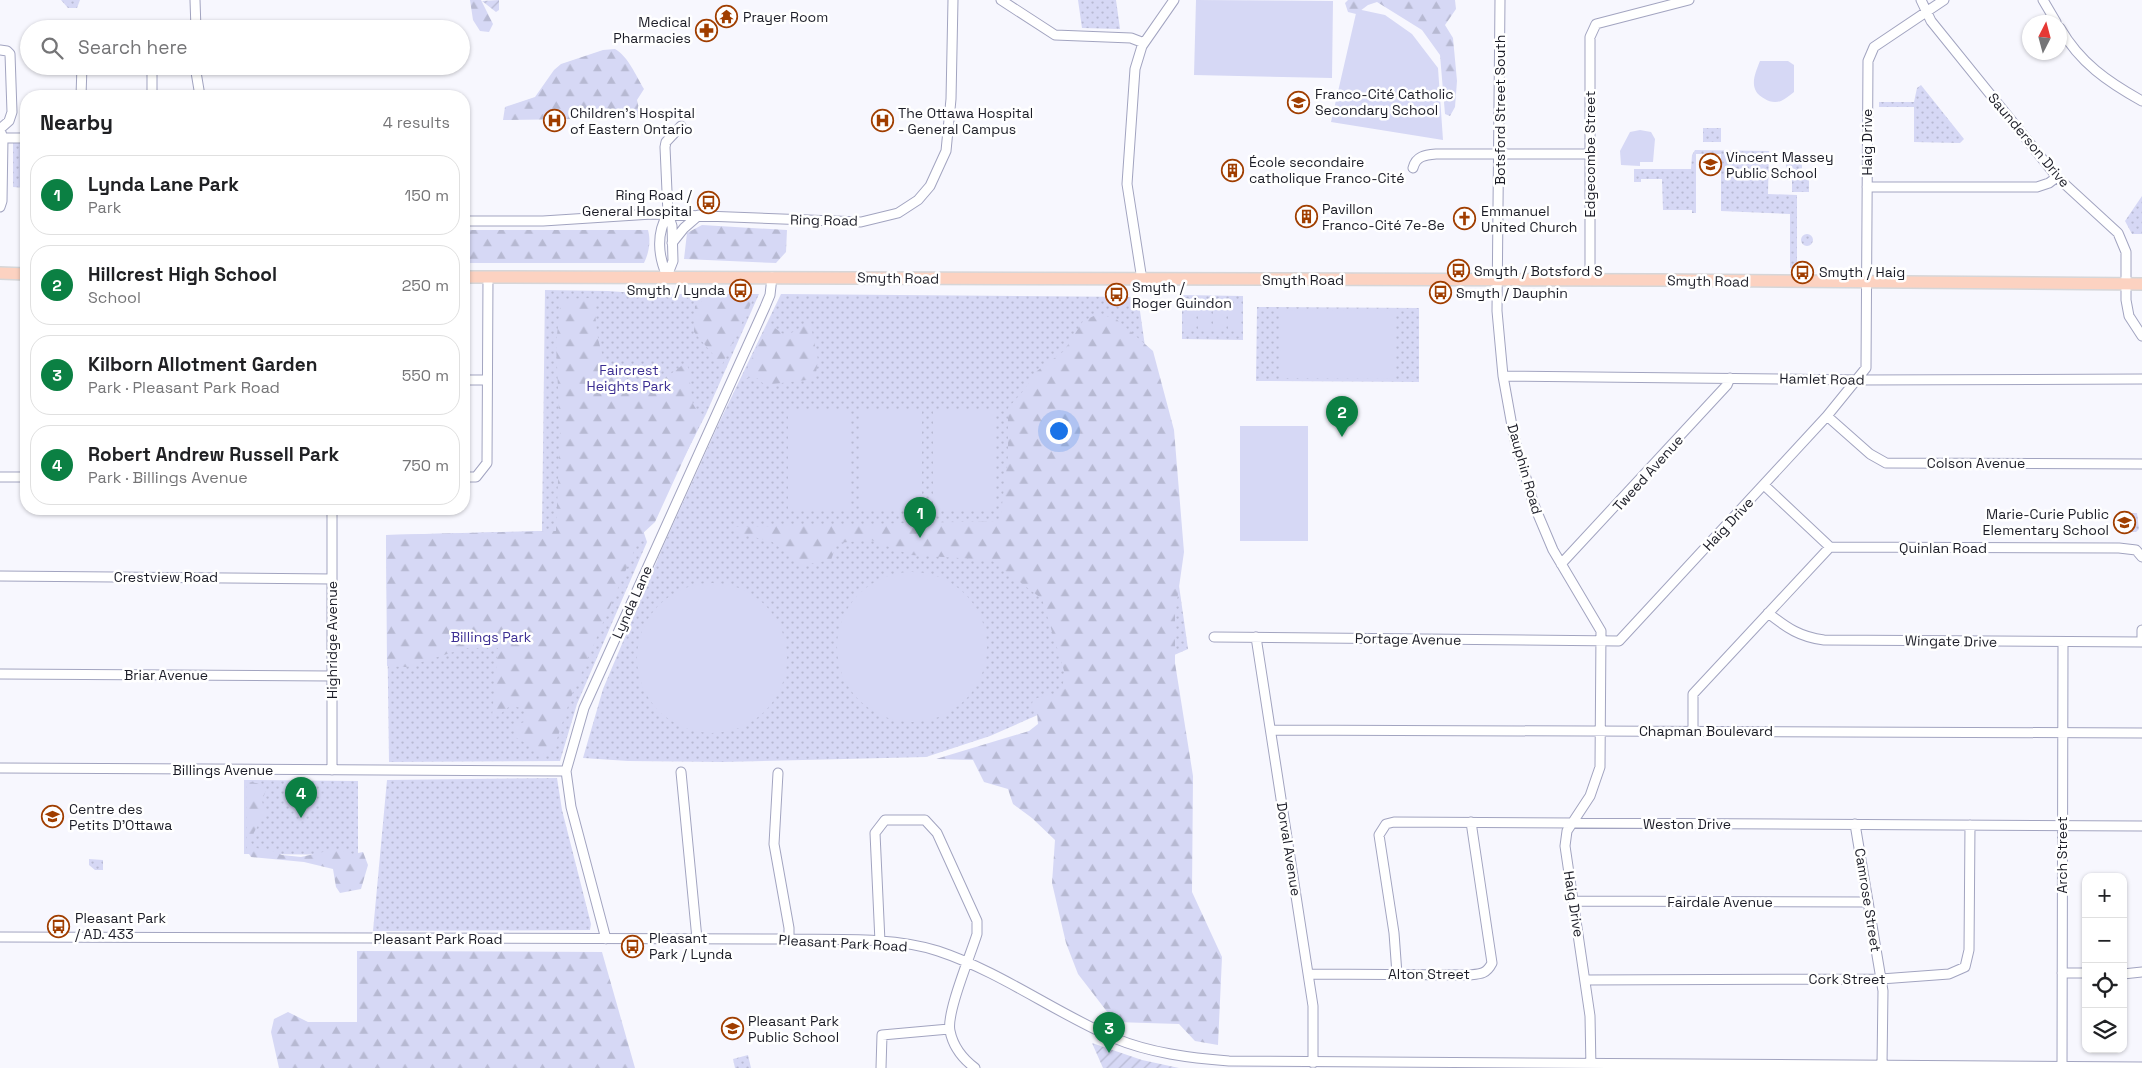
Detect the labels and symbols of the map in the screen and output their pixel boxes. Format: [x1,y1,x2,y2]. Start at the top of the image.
temple icon: Prayer Room [715,5,739,29]
place label: Prayer Room [743,8,828,26]
place label: Medical Pharmacies [613,13,691,47]
north arrow [2022,15,2067,60]
pharmacy icon: Medical Pharmacies [695,18,719,42]
street label: Botsford Street South [1491,35,1509,185]
place label: Franco-Cité Catholic Secondary School [1315,85,1454,119]
street label: Saunderson Drive [1984,89,2074,191]
school or university icon: Franco-Cité Catholic Secondary School [1287,90,1311,114]
street label: Edgecombe Street [1581,91,1599,217]
place label: Children's Hospital of Eastern Ontario [570,104,695,138]
place label: The Ottawa Hospital - General Campus [898,104,1033,138]
hospital icon: Children's Hospital of Eastern Ontario [542,109,566,133]
hospital icon: The Ottawa Hospital - General Campus [870,109,894,133]
street label: Haig Drive [1858,109,1876,175]
place label: Vincent Massey Public School [1726,148,1833,182]
place label: École secondaire catholique Franco-Cité [1249,153,1405,187]
school or university icon: Vincent Massey Public School [1698,153,1722,177]
building icon: École secondaire catholique Franco-Cité [1221,158,1245,182]
place label: Ring Road / General Hospital [582,186,693,220]
bus stop icon: Ring Road / General Hospital [696,191,720,215]
place label: Pavillon Franco-Cité 7e-8e [1322,200,1445,234]
place label: Emmanuel United Church [1481,202,1577,236]
building icon: Pavillon Franco-Cité 7e-8e [1294,205,1318,229]
church icon: Emmanuel United Church [1453,207,1477,231]
street label: Ring Road [790,210,858,230]
bus stop icon: Smyth / Botsford S [1446,259,1470,283]
bus stop icon: Smyth / Haig [1791,260,1815,284]
place label: Smyth / Botsford S [1474,262,1603,280]
place label: Smyth / Haig [1819,263,1905,281]
street label: Smyth Road [857,268,939,288]
street label: Smyth Road [1262,271,1344,289]
street label: Smyth Road [1667,271,1749,291]
bus stop icon: Smyth / Lynda [729,278,753,302]
place label: Smyth / Roger Guindon [1132,278,1232,312]
place label: Smyth / Lynda [627,281,725,299]
bus stop icon: Smyth / Dauphin [1428,281,1452,305]
bus stop icon: Smyth / Roger Guindon [1104,283,1128,307]
place label: Smyth / Dauphin [1456,284,1568,302]
park label: Faircrest Heights Park [587,361,672,395]
street label: Hamlet Road [1779,369,1865,389]
pin: 2 [1326,396,1358,437]
your location [1046,418,1072,444]
street label: Dauphin Road [1503,422,1547,516]
street label: Tweed Avenue [1609,431,1687,515]
street label: Colson Avenue [1927,454,2025,472]
street label: Haig Drive [1699,493,1757,555]
pin: 1 [904,497,936,538]
place label: Marie-Curie Public Elementary School [1983,505,2109,539]
school or university icon: Marie-Curie Public Elementary School [2113,510,2137,534]
street label: Quinlan Road [1899,539,1987,557]
street label: Lynda Lane [608,563,656,641]
street label: Crestview Road [114,568,218,586]
street label: Highridge Avenue [323,581,341,699]
park label: Billings Park [451,628,532,646]
street label: Portage Avenue [1355,629,1461,649]
street label: Wingate Drive [1905,631,1997,651]
street label: Briar Avenue [124,666,208,684]
street label: Chapman Boulevard [1639,722,1773,740]
street label: Billings Avenue [173,761,273,779]
pin: 4 [285,777,317,818]
place label: Centre des Petits D'Ottawa [69,800,172,834]
street label: Dorval Avenue [1273,801,1305,897]
school or university icon: Centre des Petits D'Ottawa [41,805,65,829]
street label: Weston Drive [1643,815,1731,833]
street label: Arch Street [2053,816,2071,894]
street label: Camrose Street [1851,847,1885,953]
street label: Haig Drive [1560,870,1588,938]
street label: Fairdale Avenue [1667,893,1773,911]
place label: Pleasant Park / AD. 433 [75,909,167,943]
bus stop icon: Pleasant Park / AD. 433 [47,914,71,938]
place label: Pleasant Park / Lynda [649,929,732,963]
street label: Pleasant Park Road [374,930,503,948]
street label: Pleasant Park Road [778,931,908,955]
bus stop icon: Pleasant Park / Lynda [621,934,645,958]
street label: Alton Street [1388,965,1470,983]
street label: Cork Street [1809,970,1885,988]
place label: Pleasant Park Public School [748,1012,840,1046]
pin: 3 [1093,1012,1125,1053]
school or university icon: Pleasant Park Public School [720,1017,744,1041]

